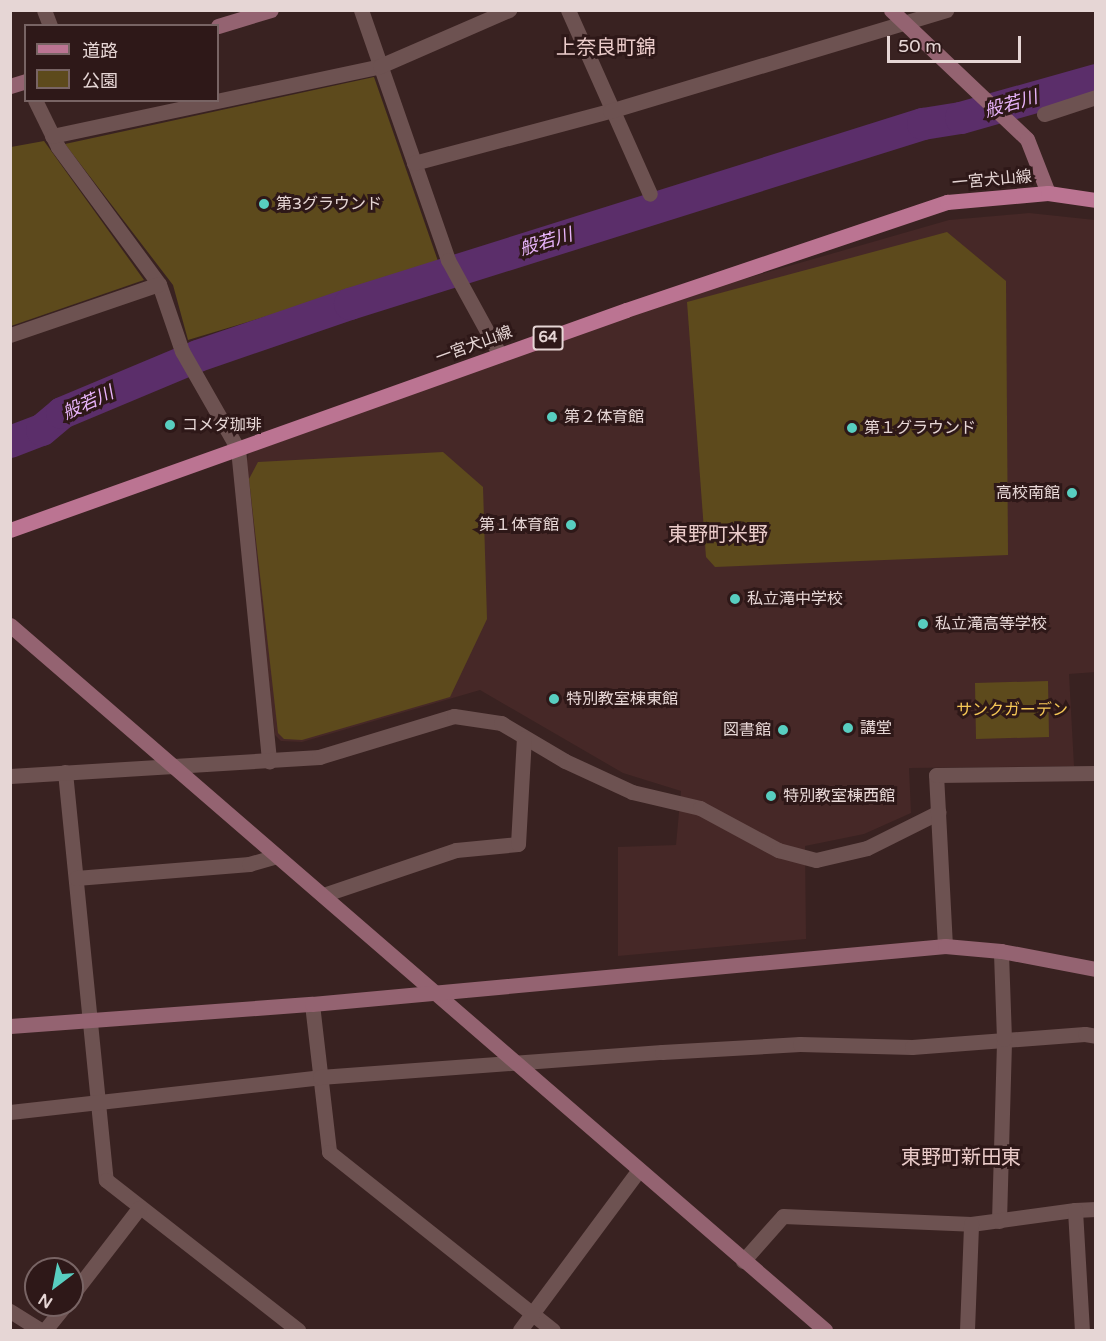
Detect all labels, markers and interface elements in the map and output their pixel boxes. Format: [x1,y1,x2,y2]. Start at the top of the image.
legend [24,24,219,102]
scale bar [890,24,1024,62]
text: 50 m [898,35,942,57]
district label: 上奈良町錦 [556,36,656,60]
text: 道路 [82,40,118,62]
text: 公園 [82,70,118,92]
water label: 般若川 [982,86,1040,122]
street label: 一宮犬山線 [951,167,1033,193]
place label: 第3グラウンド [276,194,382,214]
marker: 第3グラウンド [257,197,271,211]
water label: 般若川 [517,224,575,260]
street label: 一宮犬山線 [433,322,515,368]
road number: 64 [532,326,564,350]
water label: 般若川 [59,382,117,424]
place label: 第２体育館 [564,407,644,427]
marker: 第２体育館 [545,410,559,424]
place label: コメダ珈琲 [182,415,262,435]
marker: コメダ珈琲 [163,418,177,432]
place label: 第１グラウンド [864,418,976,438]
marker: 第１グラウンド [845,421,859,435]
place label: 高校南館 [996,483,1060,503]
marker: 高校南館 [1065,486,1079,500]
place label: 第１体育館 [479,515,559,535]
marker: 第１体育館 [564,518,578,532]
district label: 東野町米野 [668,523,768,547]
place label: 私立滝中学校 [747,589,843,609]
marker: 私立滝中学校 [728,592,742,606]
place label: 私立滝高等学校 [935,614,1047,634]
marker: 私立滝高等学校 [916,617,930,631]
place label: 特別教室棟東館 [566,689,678,709]
marker: 特別教室棟東館 [547,692,561,706]
park label: サンクガーデン [956,700,1068,720]
place label: 講堂 [860,718,892,738]
place label: 図書館 [723,720,771,740]
marker: 講堂 [841,721,855,735]
marker: 図書館 [776,723,790,737]
place label: 特別教室棟西館 [783,786,895,806]
marker: 特別教室棟西館 [764,789,778,803]
district label: 東野町新田東 [901,1146,1021,1170]
north arrow [24,1257,84,1317]
text: N [35,1289,56,1312]

